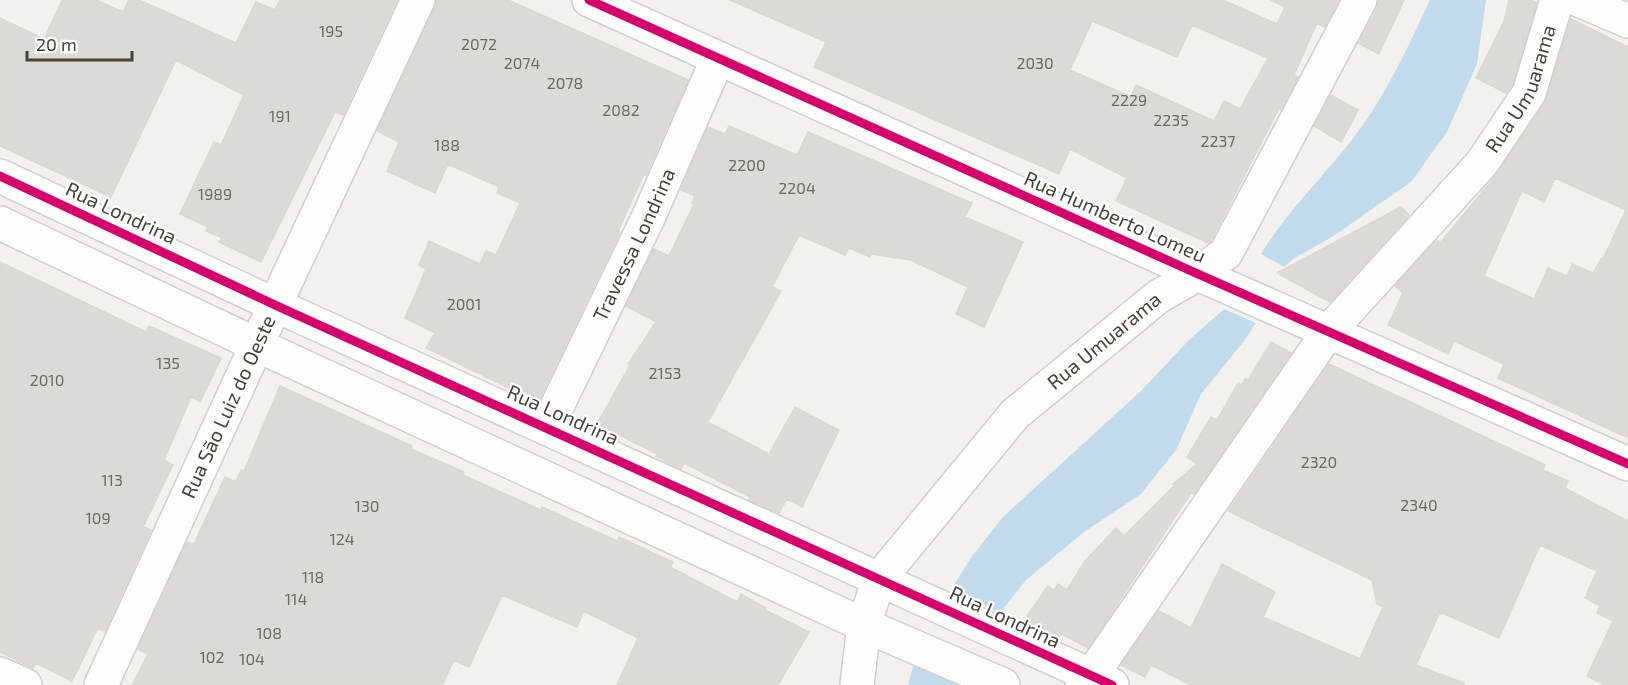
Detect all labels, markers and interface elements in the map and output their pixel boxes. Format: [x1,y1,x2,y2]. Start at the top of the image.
house number: 195 [319,21,343,40]
street label: Rua Umuarama [1480,22,1560,157]
scale bar [27,24,132,62]
text: 20 m [36,33,77,55]
house number: 2072 [461,34,497,53]
house number: 2074 [504,53,540,72]
house number: 2030 [1016,53,1054,72]
house number: 2078 [547,73,583,92]
house number: 2229 [1111,90,1147,109]
house number: 2082 [602,100,640,119]
house number: 191 [269,106,291,125]
house number: 2235 [1153,110,1189,129]
house number: 2237 [1200,131,1236,150]
house number: 188 [434,135,460,154]
house number: 2200 [728,155,766,174]
street label: Travessa Londrina [587,164,679,325]
street label: Rua Humberto Lomeu [1021,165,1210,267]
street label: Rua Londrina [62,176,181,248]
house number: 2204 [778,178,816,197]
house number: 1989 [198,184,232,203]
street label: Rua Umuarama [1042,286,1165,394]
house number: 2001 [447,294,481,313]
street label: Rua São Luiz do Oeste [175,311,280,502]
house number: 135 [156,353,180,372]
house number: 2153 [649,363,681,382]
house number: 2010 [30,370,64,389]
street label: Rua Londrina [504,379,623,449]
house number: 2320 [1301,452,1337,471]
house number: 113 [101,470,123,489]
house number: 2340 [1400,495,1438,514]
house number: 130 [355,496,379,515]
house number: 109 [85,508,111,527]
house number: 124 [329,529,355,548]
house number: 118 [302,567,324,586]
street label: Rua Londrina [946,580,1065,652]
house number: 114 [285,589,307,608]
house number: 108 [256,623,282,642]
house number: 102 [199,647,225,666]
house number: 104 [239,649,265,668]

